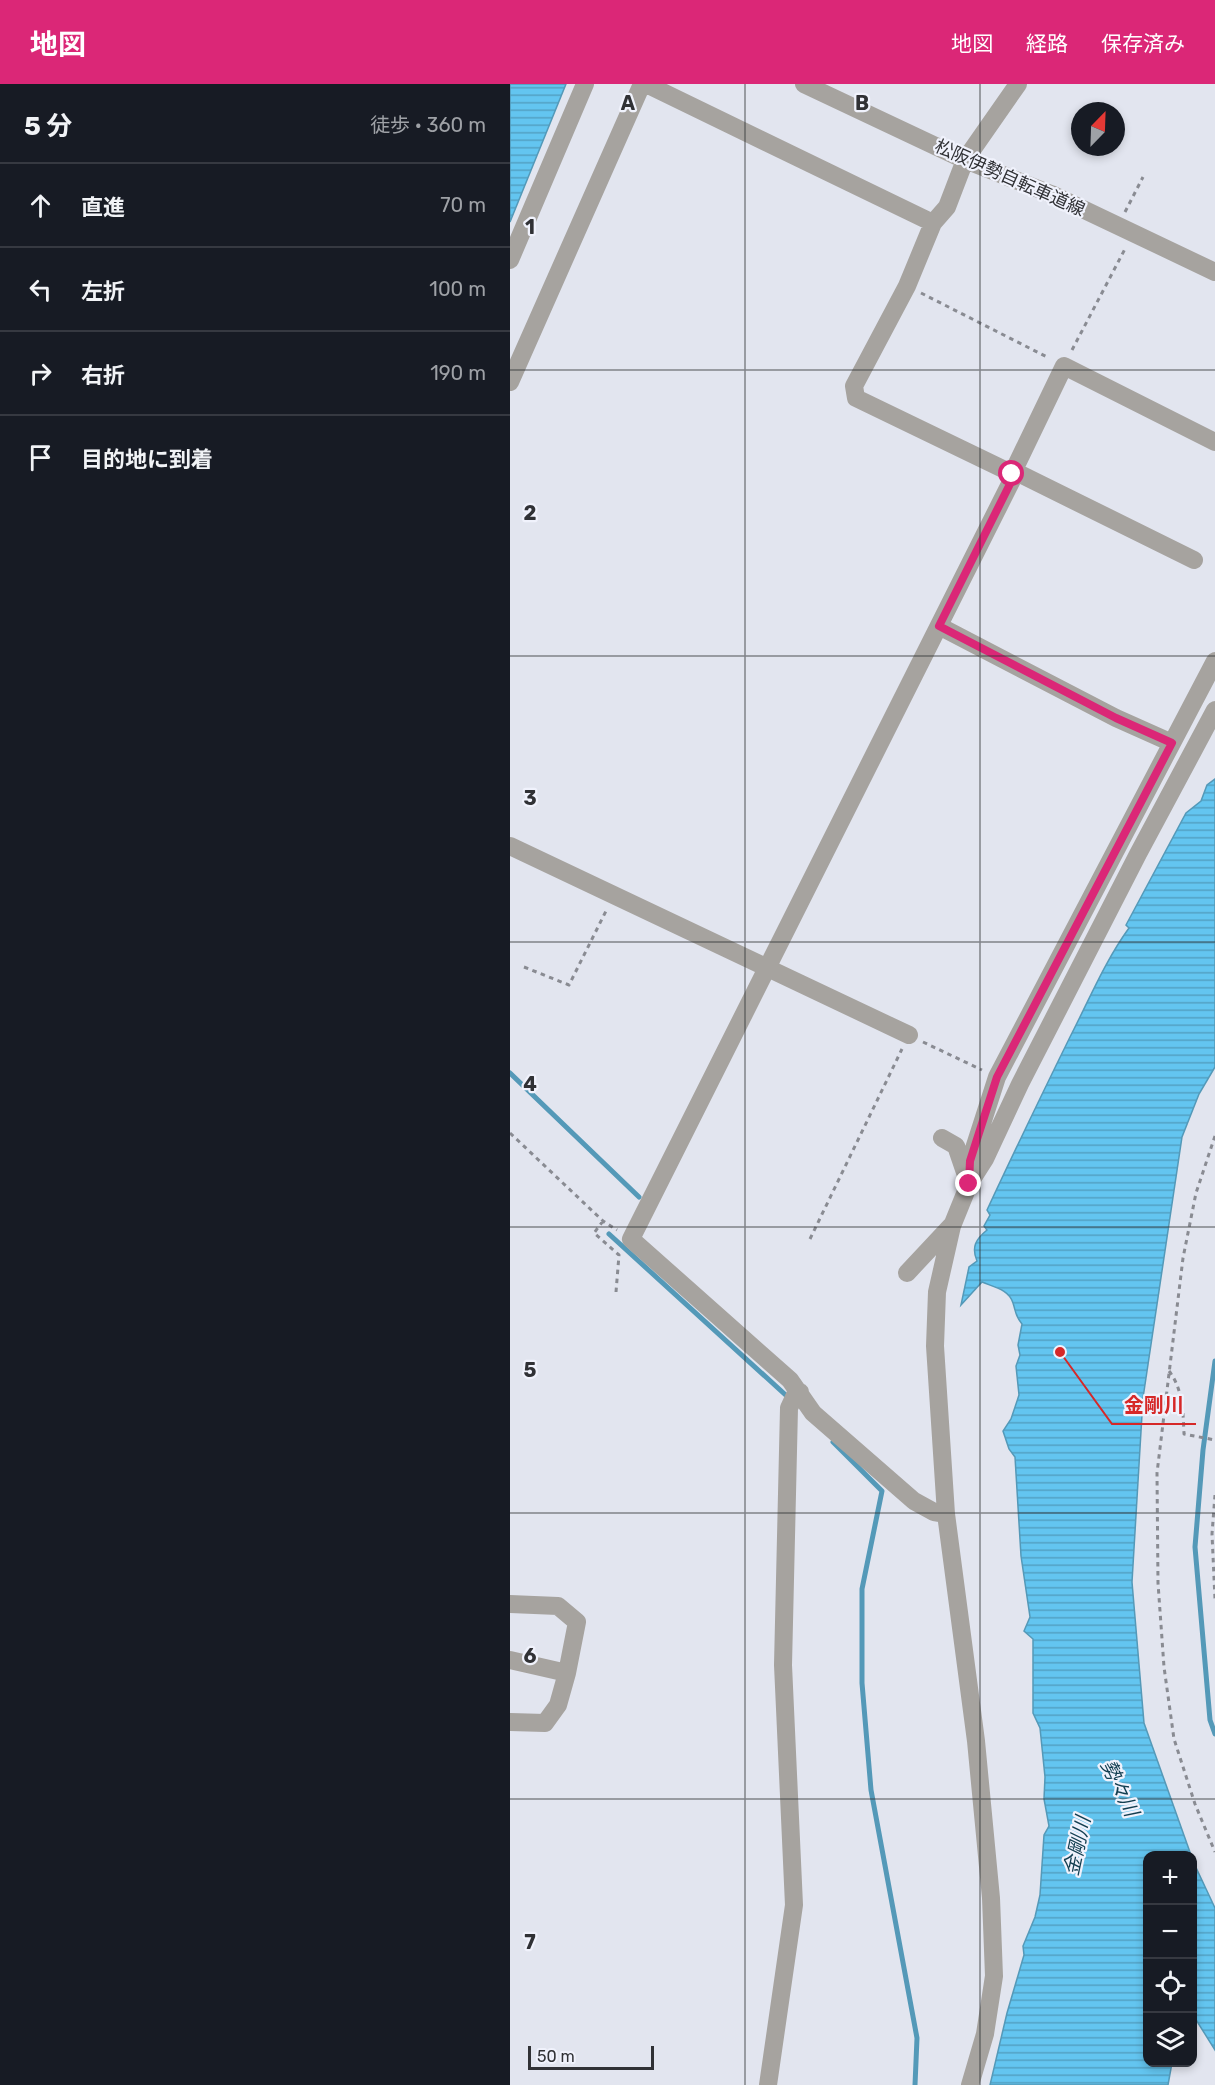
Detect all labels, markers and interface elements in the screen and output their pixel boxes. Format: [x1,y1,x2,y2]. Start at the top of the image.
text: 地図 [30,28,86,61]
text: 地図 [951,31,993,56]
text: 経路 [1026,31,1068,56]
text: 保存済み [1101,31,1185,56]
text: A [621,91,636,115]
text: B [855,91,869,115]
north arrow [1071,102,1125,156]
text: 5 分 [24,111,72,142]
text: 徒歩 · 360 m [370,113,486,137]
street label: 松阪伊勢自転車道線 [932,135,1088,221]
icon: ahead [24,189,57,222]
text: 70 m [440,193,486,217]
text: 直進 [81,194,125,221]
text: 1 [525,215,535,239]
icon: left [24,273,57,306]
text: 100 m [429,277,486,301]
text: 左折 [81,278,125,305]
icon: right [24,357,57,390]
text: 190 m [430,361,486,385]
text: 右折 [81,362,125,389]
icon: arrive [24,441,57,474]
text: 目的地に到着 [81,446,213,473]
route start [998,460,1024,486]
text: 2 [524,501,537,525]
text: 3 [523,786,537,810]
text: 4 [523,1072,537,1096]
route end [955,1170,981,1196]
text: 5 [524,1358,537,1382]
callout: 金剛川 [1112,1386,1196,1424]
text: 金剛川 [1124,1393,1184,1417]
text: 6 [523,1644,537,1668]
water label: 勢々川 [1096,1756,1145,1822]
water label: 金剛川 [1059,1812,1095,1878]
map controls [1143,1851,1197,2067]
button: + [1143,1851,1197,1905]
button: − [1143,1905,1197,1959]
text: 7 [524,1930,536,1954]
button: locate [1143,1959,1197,2013]
button: layers [1143,2013,1197,2067]
scale bar [528,2043,654,2070]
text: 50 m [537,2047,575,2066]

